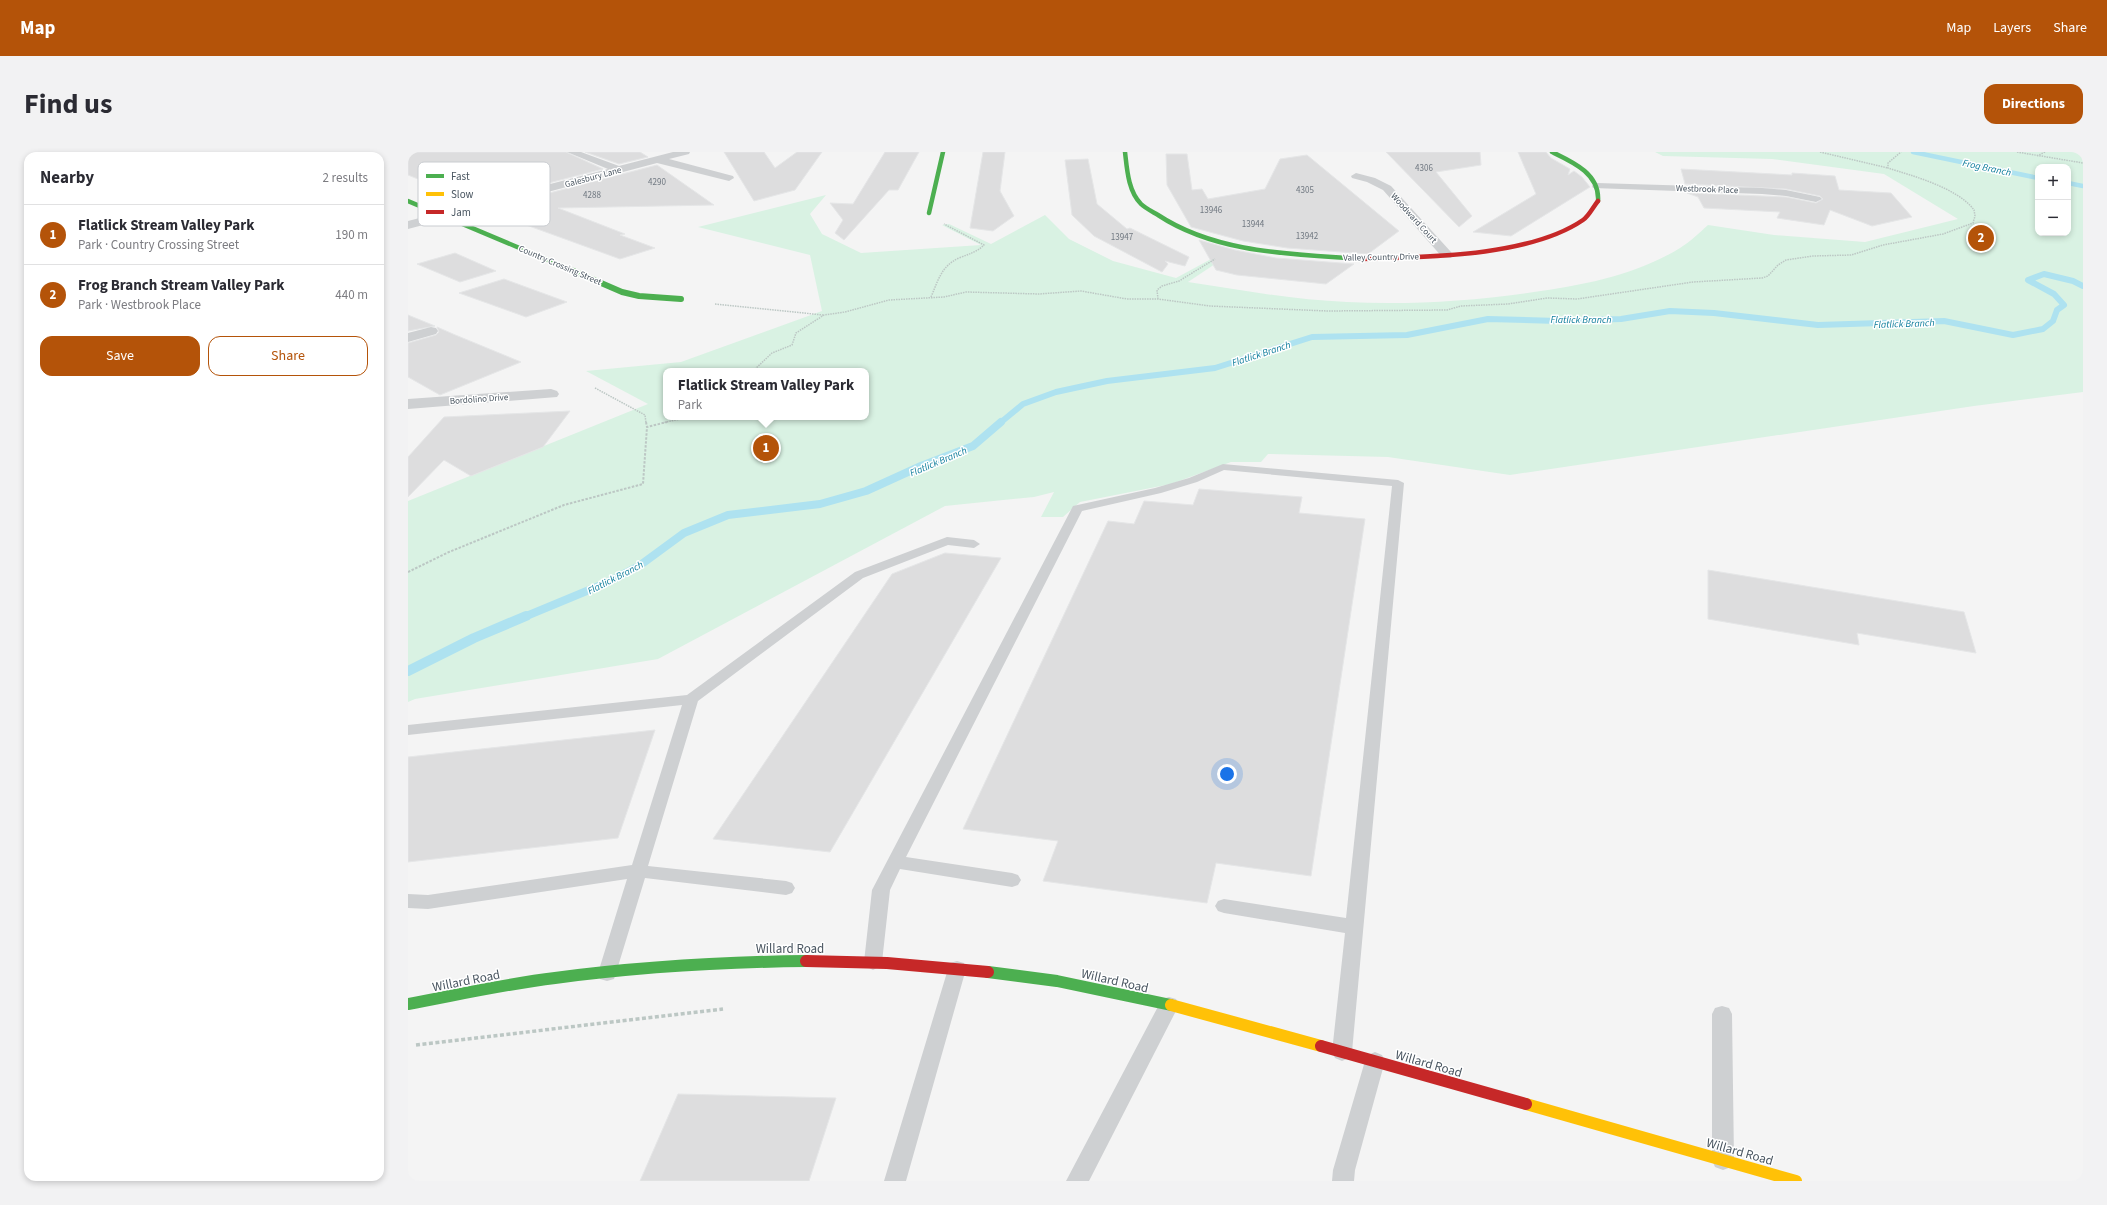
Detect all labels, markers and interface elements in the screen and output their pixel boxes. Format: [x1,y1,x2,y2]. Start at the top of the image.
text: Map [20,15,55,42]
text: Map [1946,18,1971,38]
text: Layers [1993,18,2031,38]
text: Share [2053,18,2087,38]
text: Find us [24,84,112,124]
button: Directions [1984,84,2083,124]
water label: Frog Branch [1961,156,2012,180]
legend [418,162,550,226]
house number: 4306 [1415,162,1433,175]
street label: Galesbury Lane [563,164,623,191]
map controls [2035,164,2071,236]
button: + [2035,164,2071,200]
text: Nearby [40,166,94,190]
text: 2 results [323,169,368,187]
text: Fast [451,169,470,184]
house number: 4290 [648,176,666,189]
street label: Westbrook Place [1676,182,1739,197]
house number: 4305 [1296,184,1314,197]
text: Slow [451,187,474,202]
house number: 4288 [583,189,601,202]
street label: Woodward Court [1388,190,1440,246]
button: − [2035,200,2071,236]
house number: 13946 [1200,204,1223,217]
text: Jam [451,205,471,220]
text: Flatlick Stream Valley Park [78,215,254,236]
house number: 13944 [1242,218,1265,231]
pin: 2 [1968,223,1994,253]
text: 1 [50,226,56,244]
text: 190 m [335,226,368,244]
house number: 13942 [1296,230,1319,243]
house number: 13947 [1111,231,1134,244]
text: Park · Country Crossing Street [78,236,239,254]
street label: Country Crossing Street [516,242,603,289]
street label: Valley Country Drive [1343,250,1420,265]
text: Frog Branch Stream Valley Park [78,275,285,296]
text: 2 [50,286,56,304]
text: 440 m [335,286,368,304]
text: Park · Westbrook Place [78,296,201,314]
water label: Flatlick Branch [1551,313,1611,327]
water label: Flatlick Branch [1873,316,1935,332]
button: Save [40,336,200,376]
button: Share [208,336,368,376]
water label: Flatlick Branch [1230,338,1292,370]
popup [663,368,869,420]
text: Flatlick Stream Valley Park [678,375,854,396]
street label: Bordolino Drive [449,391,509,408]
text: Park [678,396,702,414]
pin: 1 [753,433,779,463]
water label: Flatlick Branch [908,444,969,480]
water label: Flatlick Branch [585,558,646,598]
your location [1217,764,1237,784]
street label: Willard Road [756,940,824,958]
street label: Willard Road [1079,964,1150,997]
street label: Willard Road [431,966,502,996]
street label: Willard Road [1393,1046,1464,1082]
street label: Willard Road [1704,1134,1775,1170]

